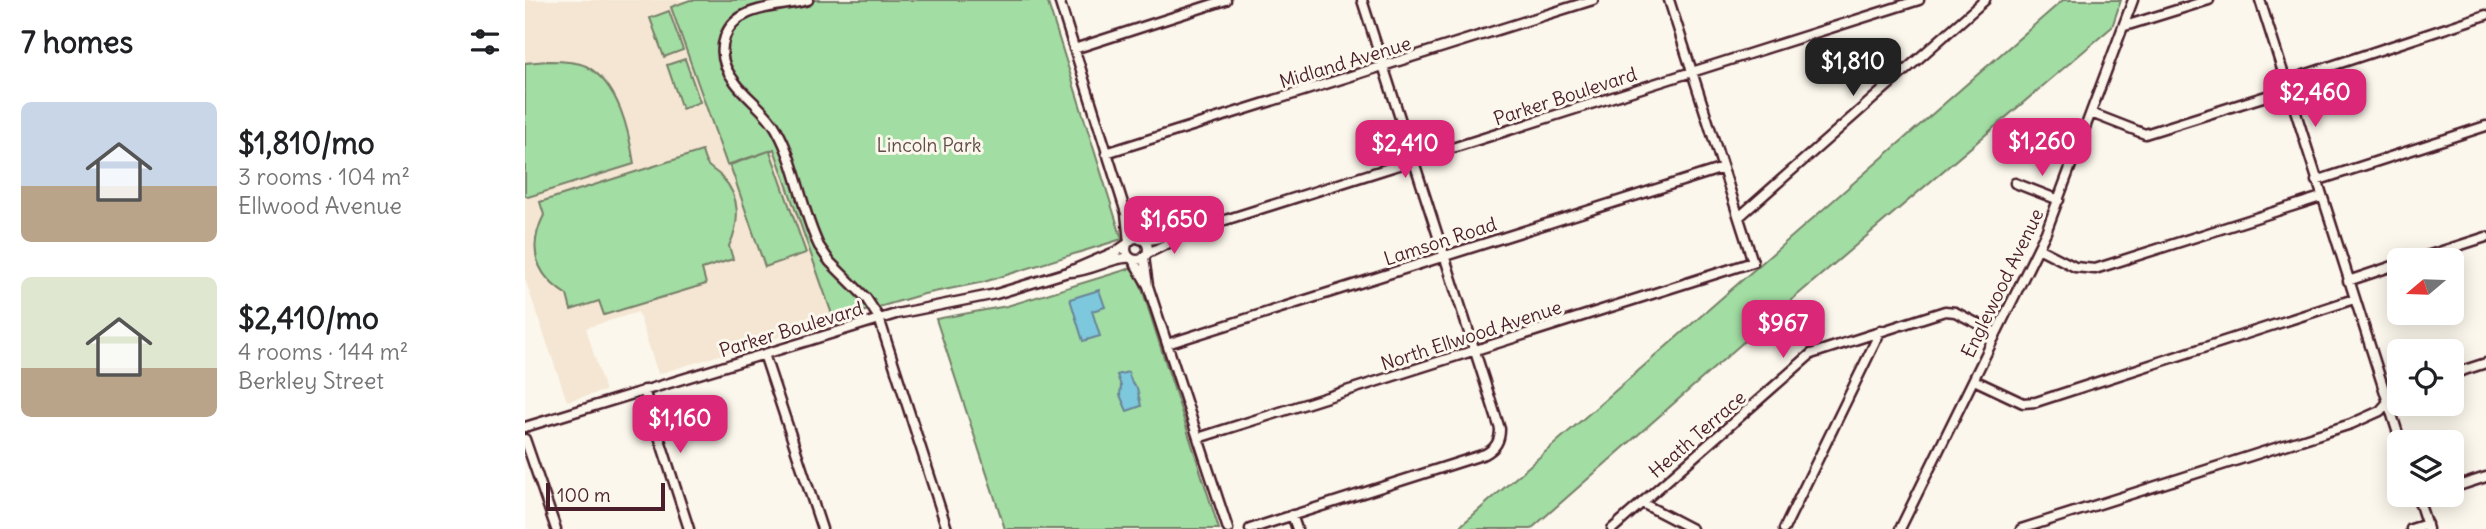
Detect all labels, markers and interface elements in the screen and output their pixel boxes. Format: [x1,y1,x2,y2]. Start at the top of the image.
text: 7 homes [21,23,133,61]
icon: filters [466,23,504,61]
street label: Midland Avenue [1276,31,1414,93]
pin: $1,810 [1796,38,1910,98]
text: $1,810 [1821,46,1885,75]
street label: Parker Boulevard [1490,62,1640,130]
pin: $2,460 [2258,69,2372,129]
text: $2,460 [2279,77,2351,106]
pin: $1,260 [1985,118,2099,178]
pin: $2,410 [1348,120,1462,180]
text: $1,810/mo [238,124,375,162]
text: $1,260 [2008,126,2076,155]
text: $2,410 [1371,128,1439,157]
icon: home [77,130,161,214]
park label: Lincoln Park [877,133,982,157]
text: 3 rooms · 104 m² [238,162,410,191]
text: Ellwood Avenue [238,191,402,220]
pin: $1,650 [1117,196,1231,256]
text: $1,650 [1140,204,1208,233]
street label: Englewood Avenue [1956,205,2048,361]
street label: Lamson Road [1381,211,1499,271]
north arrow [2387,248,2464,326]
map controls [2387,248,2464,507]
street label: North Ellwood Avenue [1378,294,1564,376]
street label: Parker Boulevard [716,296,866,362]
text: $2,410/mo [238,299,379,337]
pin: $967 [1742,300,1824,360]
icon: home [77,305,161,389]
text: $967 [1758,308,1808,337]
text: 4 rooms · 144 m² [238,337,408,366]
button: locate [2387,339,2464,416]
text: Berkley Street [238,366,384,395]
street label: Heath Terrace [1643,385,1751,483]
pin: $1,160 [623,396,737,455]
text: $1,160 [649,403,711,432]
button: layers [2387,430,2464,507]
scale bar [546,480,665,512]
text: 100 m [557,483,611,507]

